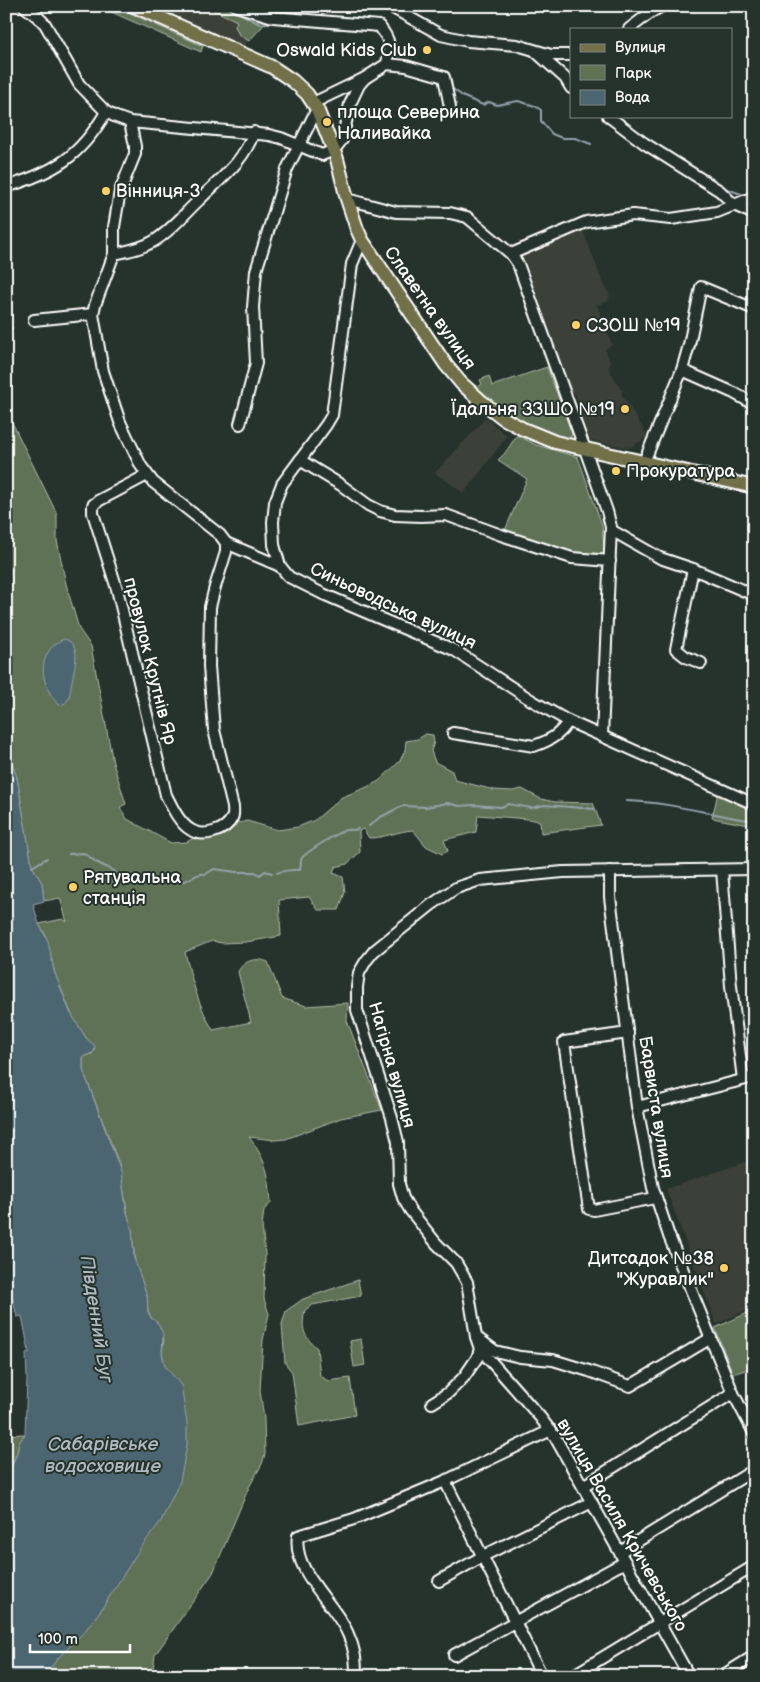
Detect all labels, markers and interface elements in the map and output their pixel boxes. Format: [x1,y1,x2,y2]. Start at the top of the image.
legend [570,28,732,118]
text: Вулиця [615,38,666,57]
place label: Oswald Kids Club [276,40,417,61]
marker: Oswald Kids Club [421,44,433,56]
text: Парк [615,64,652,83]
text: Вода [615,88,650,107]
place label: площа Северина Наливайка [337,102,480,144]
marker: площа Северина Наливайка [321,116,333,128]
place label: Вінниця-3 [116,181,201,202]
marker: Вінниця-3 [100,185,112,197]
street label: Славетна вулиця [380,243,480,373]
place label: СЗОШ №19 [586,315,681,336]
marker: СЗОШ №19 [570,319,582,331]
place label: Їдальня ЗЗШО №19 [450,398,615,420]
marker: Їдальня ЗЗШО №19 [619,403,631,415]
place label: Прокуратура [626,461,736,482]
marker: Прокуратура [610,465,622,477]
street label: Синьоводська вулиця [307,558,479,654]
street label: провулок Крутнів Яр [119,575,181,747]
place label: Рятувальна станція [83,867,181,909]
marker: Рятувальна станція [67,881,79,893]
street label: Нагірна вулиця [364,1000,420,1130]
street label: Барвиста вулиця [634,1034,678,1180]
place label: Дитсадок №38 "Журавлик" [588,1248,714,1290]
water label: Південний Буг [75,1254,118,1386]
marker: Дитсадок №38 "Журавлик" [718,1262,730,1274]
street label: вулиця Василя Кричевського [552,1415,692,1635]
water label: Сабарівське водосховище [45,1433,161,1478]
scale bar [30,1622,130,1654]
text: 100 m [38,1630,78,1649]

